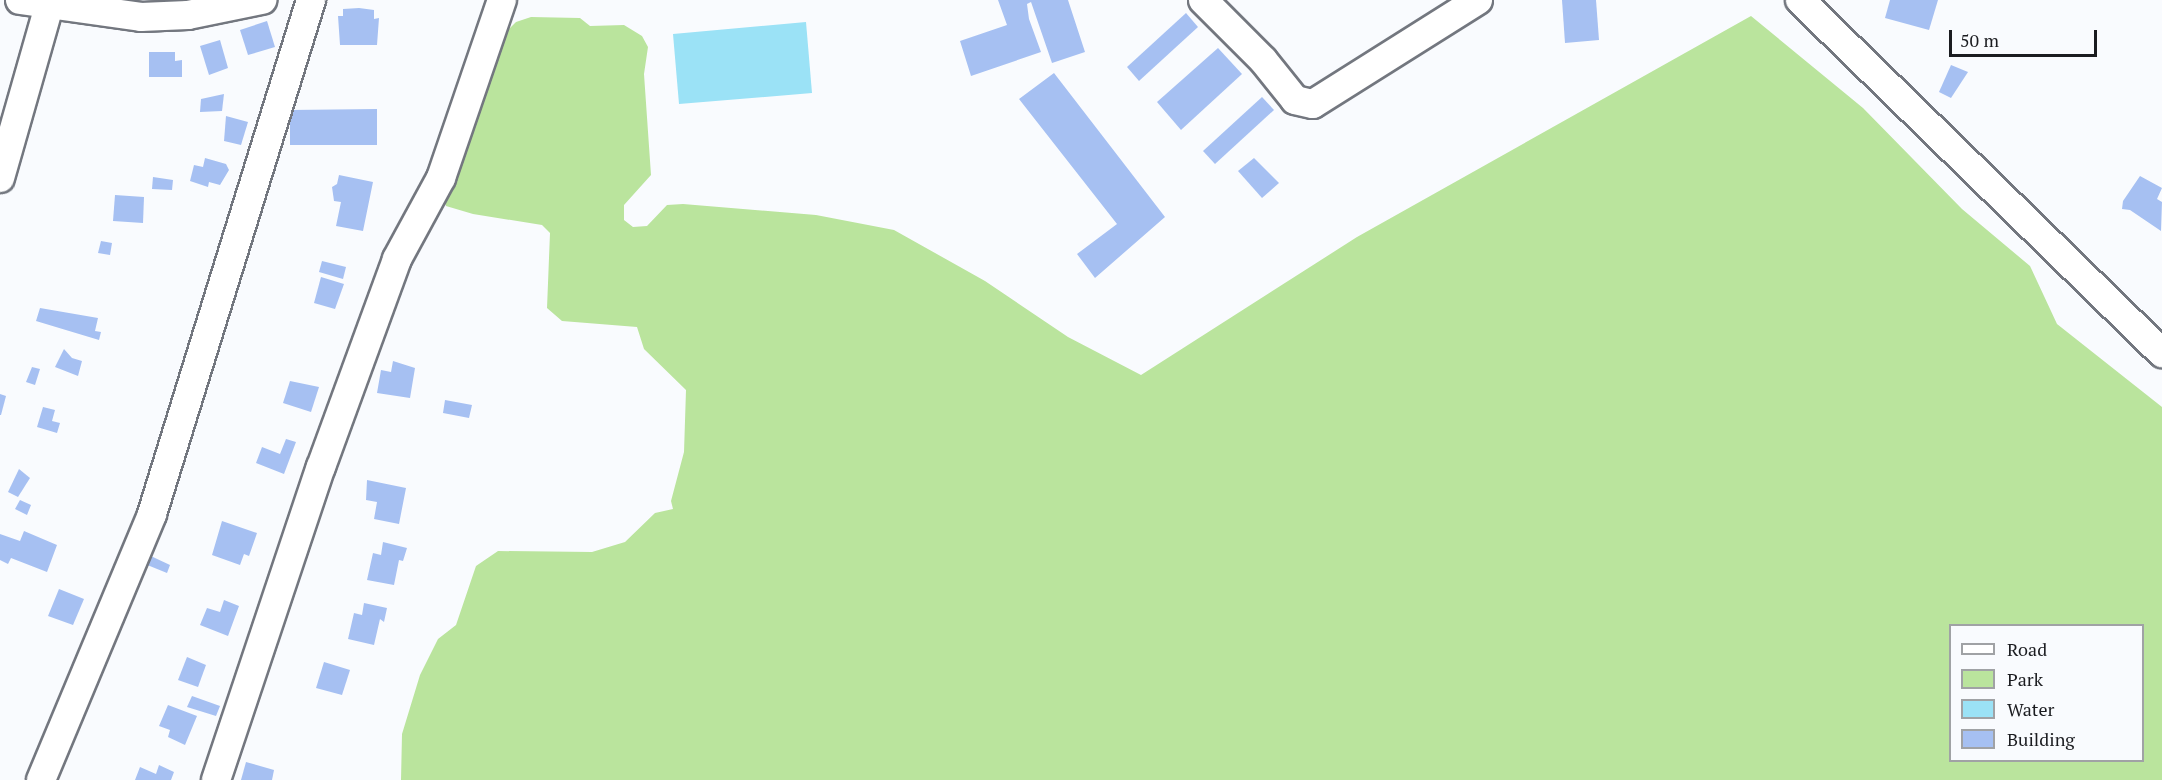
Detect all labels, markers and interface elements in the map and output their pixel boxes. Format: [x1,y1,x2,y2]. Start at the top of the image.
scale bar [1952,18,2100,56]
text: 50 m [1960,28,1999,52]
legend [1949,624,2144,762]
text: Road [2007,637,2047,661]
text: Park [2007,667,2043,691]
text: Water [2007,697,2054,721]
text: Building [2007,727,2075,751]

